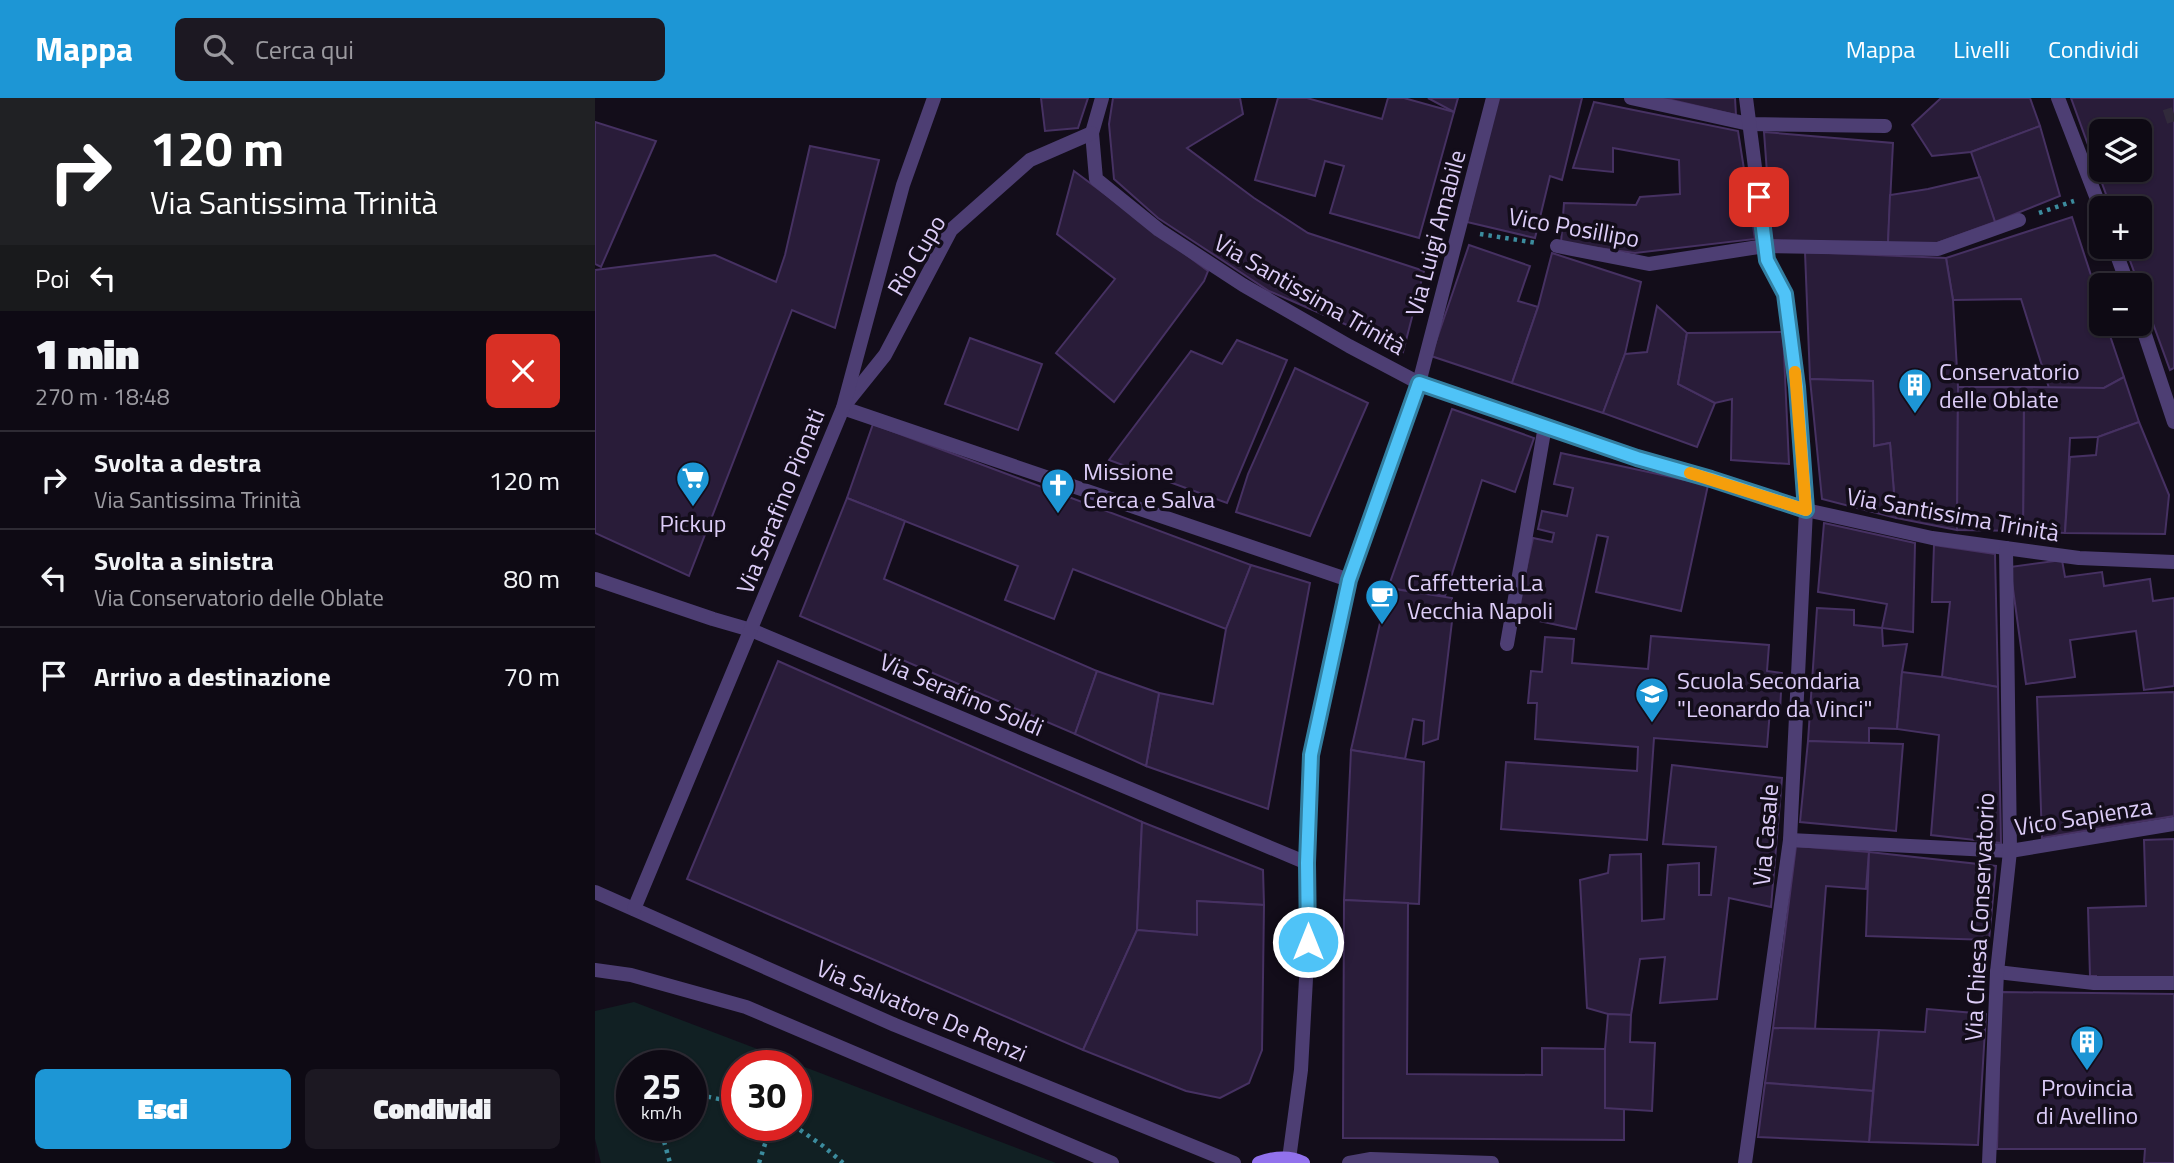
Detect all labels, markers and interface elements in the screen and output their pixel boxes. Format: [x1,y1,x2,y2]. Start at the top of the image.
search box [175,18,665,81]
text: Mappa [35,24,133,74]
icon: search [199,30,237,68]
text: Cerca qui [255,30,354,69]
text: Mappa [1846,31,1915,67]
text: Livelli [1953,31,2010,67]
text: Condividi [2048,31,2139,67]
text: 120 m [150,110,284,185]
map controls [2089,119,2152,336]
button: layers [2089,119,2152,182]
icon: right [35,126,126,217]
street label: Via Luigi Amabile [1396,146,1474,320]
pin [1729,167,1789,227]
text: Via Santissima Trinità [150,178,438,226]
icon: arrive [1740,178,1778,216]
button: + [2089,196,2152,259]
street label: Vico Posillipo [1506,198,1642,256]
street label: Rio Cupo [878,208,954,302]
street label: Via Santissima Trinità [1208,224,1412,364]
text: Poi [35,259,70,298]
icon: left [84,259,122,297]
button: − [2089,273,2152,336]
text: 1 min [35,321,139,385]
button: close [486,334,560,408]
place label: Conservatorio delle Oblate [1939,353,2080,417]
building icon: Conservatorio delle Oblate [1896,366,1934,415]
text: 270 m · 18:48 [35,379,170,414]
street label: Via Serafino Pionati [726,403,834,599]
text: Svolta a destra [94,443,261,482]
place label: Missione Cerca e Salva [1083,453,1215,517]
supermarket icon: Pickup [674,459,712,508]
icon: right [35,461,73,499]
text: 120 m [489,461,560,500]
church icon: Missione Cerca e Salva [1039,466,1077,515]
street label: Via Santissima Trinità [1844,478,2062,550]
text: Via Santissima Trinità [94,482,301,517]
place label: Pickup [660,505,726,541]
text: Svolta a sinistra [94,541,274,580]
icon: left [35,559,73,597]
text: 80 m [503,559,560,598]
place label: Caffetteria La Vecchia Napoli [1407,564,1553,628]
cafe icon: Caffetteria La Vecchia Napoli [1363,577,1401,626]
text: Via Conservatorio delle Oblate [94,580,384,615]
street label: Via Serafino Soldi [874,643,1050,745]
icon: arrive [35,657,73,695]
text: Arrivo a destinazione [94,657,331,696]
text: 70 m [503,657,560,696]
place label: Scuola Secondaria "Leonardo da Vinci" [1677,662,1872,726]
school or university icon: Scuola Secondaria "Leonardo da Vinci" [1633,675,1671,724]
street label: Via Casale [1743,782,1787,888]
street label: Vico Sapienza [2012,787,2154,845]
street label: Via Chiesa Conservatorio [1955,792,2003,1042]
position arrow [1271,905,1345,979]
street label: Via Salvatore De Renzi [811,949,1033,1071]
building icon: Provincia di Avellino [2068,1023,2106,1072]
speed limit sign: 30 [721,1050,812,1141]
text: 25 [642,1059,681,1113]
button: Esci [35,1069,291,1149]
button: Condividi [305,1069,560,1149]
place label: Provincia di Avellino [2036,1069,2138,1133]
text: km/h [641,1099,682,1126]

